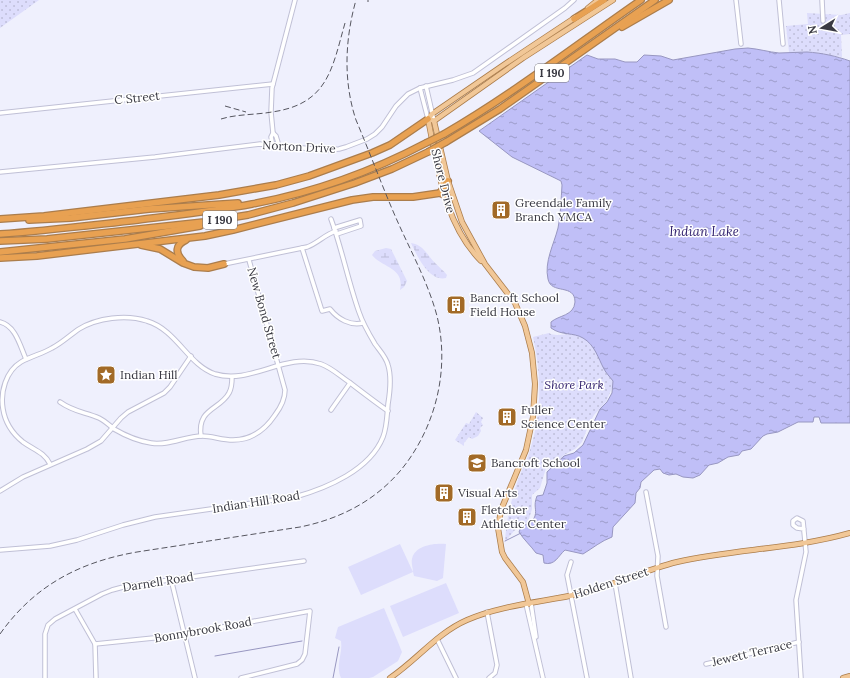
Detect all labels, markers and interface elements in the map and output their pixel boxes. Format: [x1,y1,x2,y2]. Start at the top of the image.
north arrow [802,8,842,48]
text: N [804,24,820,35]
road number: I 190 [535,64,569,82]
street label: C Street [113,88,161,107]
street label: Norton Drive [262,137,337,156]
street label: Shore Drive [428,147,459,215]
place label: Greendale Family Branch YMCA [515,195,612,224]
building icon: Greendale Family Branch YMCA [490,199,512,221]
road number: I 190 [203,211,237,229]
water label: Indian Lake [669,223,739,240]
street label: New Bond Street [244,265,285,361]
place label: Bancroft School Field House [470,290,559,319]
building icon: Bancroft School Field House [445,294,467,316]
place icon: Indian Hill [95,364,117,386]
place label: Indian Hill [120,367,178,382]
park label: Shore Park [544,377,604,392]
place label: Fuller Science Center [521,402,607,431]
building icon: Fuller Science Center [496,406,518,428]
school or university icon: Bancroft School [466,452,488,474]
place label: Bancroft School [491,455,580,470]
building icon: Visual Arts [433,482,455,504]
place label: Visual Arts [457,485,518,500]
street label: Indian Hill Road [211,487,301,516]
place label: Fletcher Athletic Center [480,502,567,531]
building icon: Fletcher Athletic Center [456,506,478,528]
street label: Holden Street [572,563,650,602]
street label: Darnell Road [121,568,194,595]
street label: Bonnybrook Road [153,614,253,645]
street label: Jewett Terrace [709,636,794,669]

